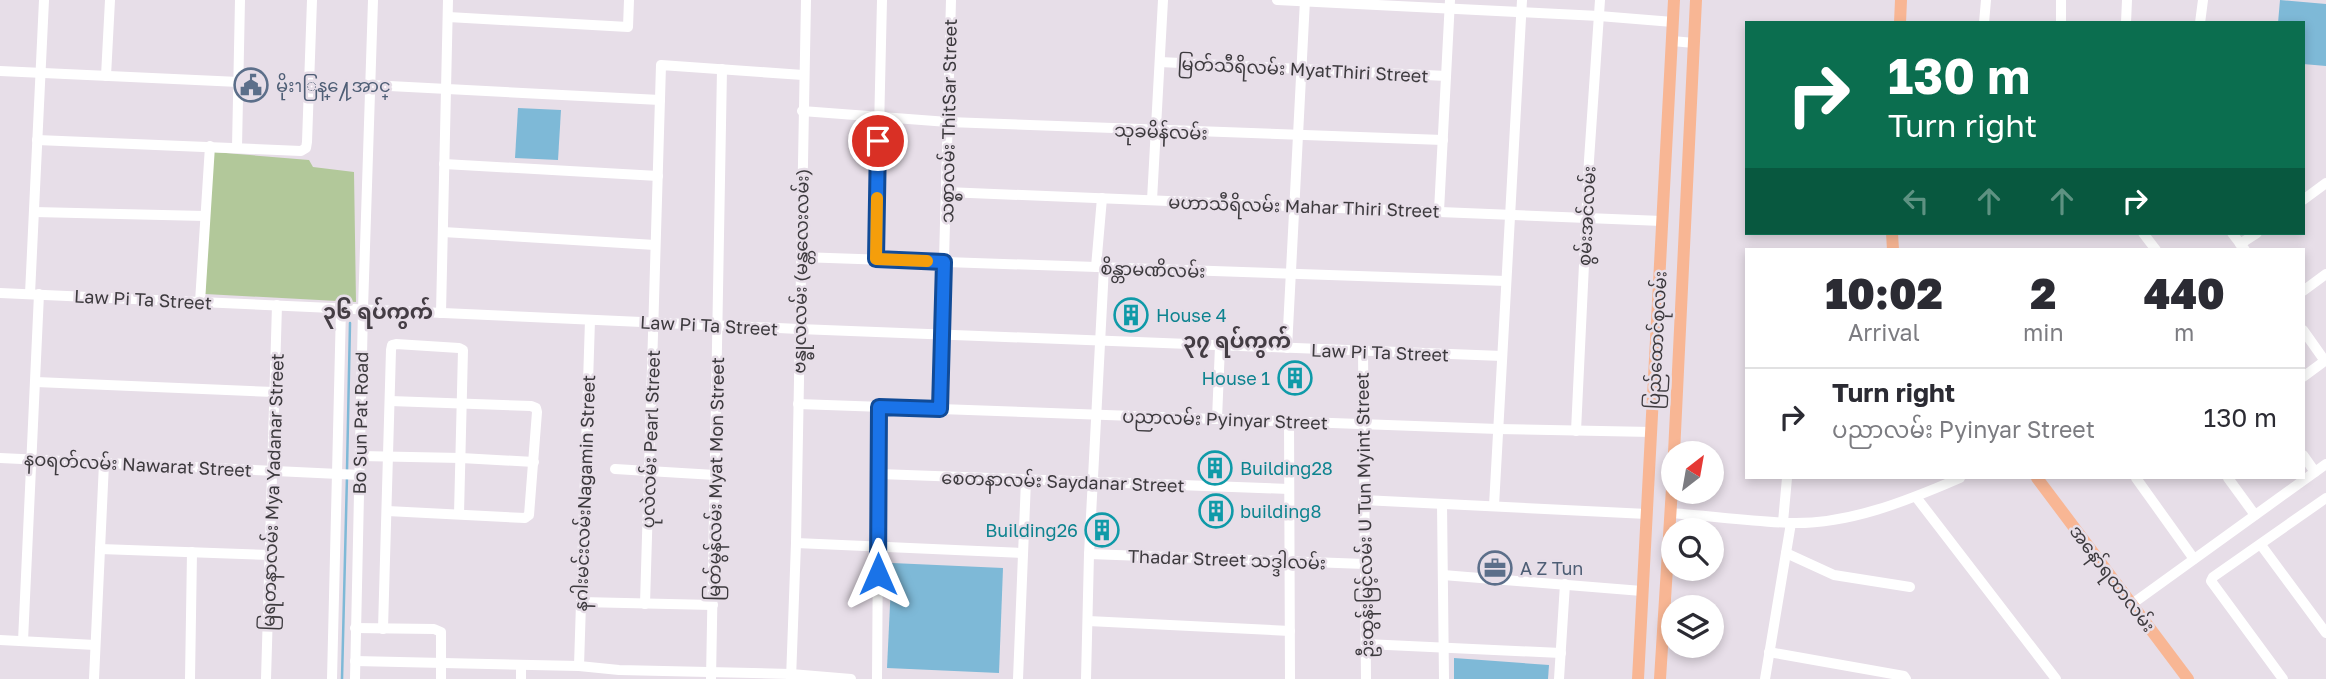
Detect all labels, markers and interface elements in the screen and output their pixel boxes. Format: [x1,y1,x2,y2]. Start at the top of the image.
street label: သစ္စာလမ်း ThitSar Street [934,19,966,224]
text: 130 m [1888,46,2030,105]
street label: မြတ်သီရိလမ်း MyatThiri Street [1177,49,1429,92]
icon: right [1773,49,1864,140]
public building icon: မိုးၫြန္႔ေအာင္ [232,66,270,104]
place label: မိုးၫြန္႔ေအာင္ [276,72,391,102]
text: Turn right [1888,106,2037,144]
pin [848,111,908,171]
street label: သုခမိန်လမ်း [1114,116,1208,149]
icon: arrive [859,122,897,160]
street label: စွမ်းအင်လမ်း [1571,165,1605,267]
street label: ဗန္ဓုလလမ်း (မန္တလေးလမ်း) [786,168,818,374]
icon: left [1897,182,1935,220]
icon: ahead [1970,182,2008,220]
icon: ahead [2043,182,2081,220]
icon: right [2116,182,2154,220]
street label: မဟာသီရိလမ်း Mahar Thiri Street [1168,188,1440,227]
street label: စိန္တာမဏိလမ်း [1100,254,1206,287]
text: 10:02 [1825,268,1943,318]
text: 2 [2030,268,2056,318]
text: 440 [2144,268,2225,318]
street label: ပြည်ထောင်စုလမ်း [1640,270,1676,410]
street label: Law Pi Ta Street [73,284,213,314]
district label: ၃၆ ရပ်ကွက် [323,296,433,329]
building icon: House 4 [1112,296,1150,334]
place label: House 4 [1156,304,1227,326]
street label: Law Pi Ta Street [639,310,779,340]
text: Arrival [1848,318,1920,346]
text: min [2023,318,2064,346]
text: m [2174,318,2194,346]
district label: ၃၇ ရပ်ကွက် [1183,325,1291,358]
street label: Law Pi Ta Street [1311,339,1449,365]
street label: ပုလဲလမ်း Pearl Street [635,349,669,529]
street label: Bo Sun Pat Road [348,351,372,495]
street label: မြရတနာလမ်း Mya Yadanar Street [255,353,293,631]
street label: မြတ်မွန်လမ်း Myat Mon Street [701,357,733,601]
building icon: House 1 [1276,359,1314,397]
place label: House 1 [1201,367,1270,389]
street label: ဦးထွန်းမြင့်လမ်း U Tun Myint Street [1350,372,1382,658]
street label: နဂါးမင်းလမ်းNagamin Street [568,374,604,612]
text: Turn right [1832,377,1955,408]
icon: right [1773,398,1811,436]
text: 130 m [2204,402,2277,433]
street label: ပညာလမ်း Pyinyar Street [1122,403,1328,439]
text: ပညာလမ်း Pyinyar Street [1832,415,2095,443]
north arrow [1661,441,1724,504]
map controls [1661,441,1724,658]
street label: နဝရတ်လမ်း Nawarat Street [23,446,253,486]
building icon: Building28 [1196,449,1234,487]
place label: Building28 [1240,457,1333,479]
street label: စေတနာလမ်း Saydanar Street [941,465,1185,501]
building icon: building8 [1197,492,1235,530]
place label: building8 [1240,500,1321,522]
building icon: Building26 [1083,511,1121,549]
button: search [1661,518,1724,581]
place label: Building26 [985,519,1078,541]
street label: အနော်ရထာလမ်း [2062,520,2161,639]
position arrow [841,537,915,611]
street label: Thadar Street သဒ္ဒါလမ်း [1127,544,1326,579]
office icon: A Z Tun [1476,549,1514,587]
place label: A Z Tun [1520,557,1583,579]
button: layers [1661,595,1724,658]

